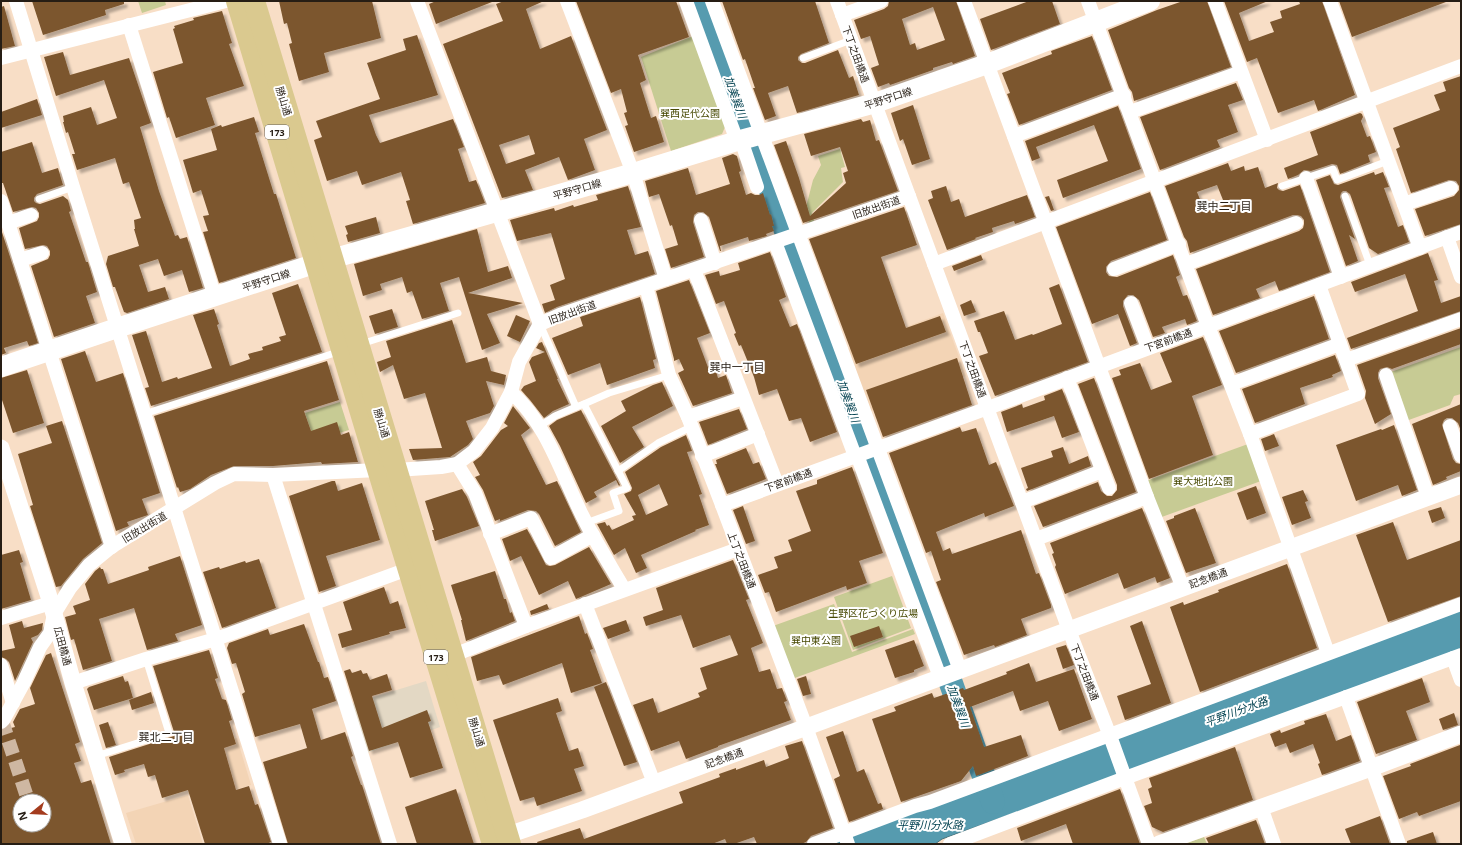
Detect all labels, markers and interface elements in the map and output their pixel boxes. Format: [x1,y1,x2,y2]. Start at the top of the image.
street label: 下丁之田橋通 [839,23,873,85]
water label: 加美巽川 [721,74,751,121]
street label: 平野守口線 [862,84,914,112]
street label: 勝山通 [273,85,295,117]
park label: 巽西足代公園 [660,106,720,120]
road number: 173 [265,125,289,139]
street label: 平野守口線 [551,175,603,203]
street label: 旧放出街道 [850,192,902,222]
district label: 巽中二丁目 [1197,198,1252,213]
street label: 平野守口線 [240,266,292,294]
street label: 旧放出街道 [546,297,598,327]
street label: 下宮前橋通 [1142,325,1194,355]
street label: 下丁之田橋通 [956,338,990,400]
district label: 巽中一丁目 [710,359,765,374]
water label: 加美巽川 [834,378,864,425]
street label: 勝山通 [371,407,393,439]
street label: 下宮前橋通 [762,465,814,495]
park label: 巽大地北公園 [1173,474,1233,488]
street label: 旧放出街道 [119,508,169,546]
street label: 上丁之田橋通 [725,529,759,591]
street label: 記念橋通 [1187,565,1229,591]
park label: 生野区花づくり広場 [828,606,918,620]
street label: 広田橋通 [51,625,75,667]
park label: 巽中東公園 [791,633,841,647]
street label: 下丁之田橋通 [1068,641,1102,703]
road number: 173 [424,650,448,664]
water label: 加美巽川 [944,683,974,730]
water label: 平野川分水路 [1202,692,1271,729]
street label: 勝山通 [466,716,488,748]
district label: 巽北二丁目 [139,729,194,744]
street label: 記念橋通 [703,745,745,771]
north arrow [12,793,52,833]
text: N [13,810,31,823]
water label: 平野川分水路 [897,817,964,832]

